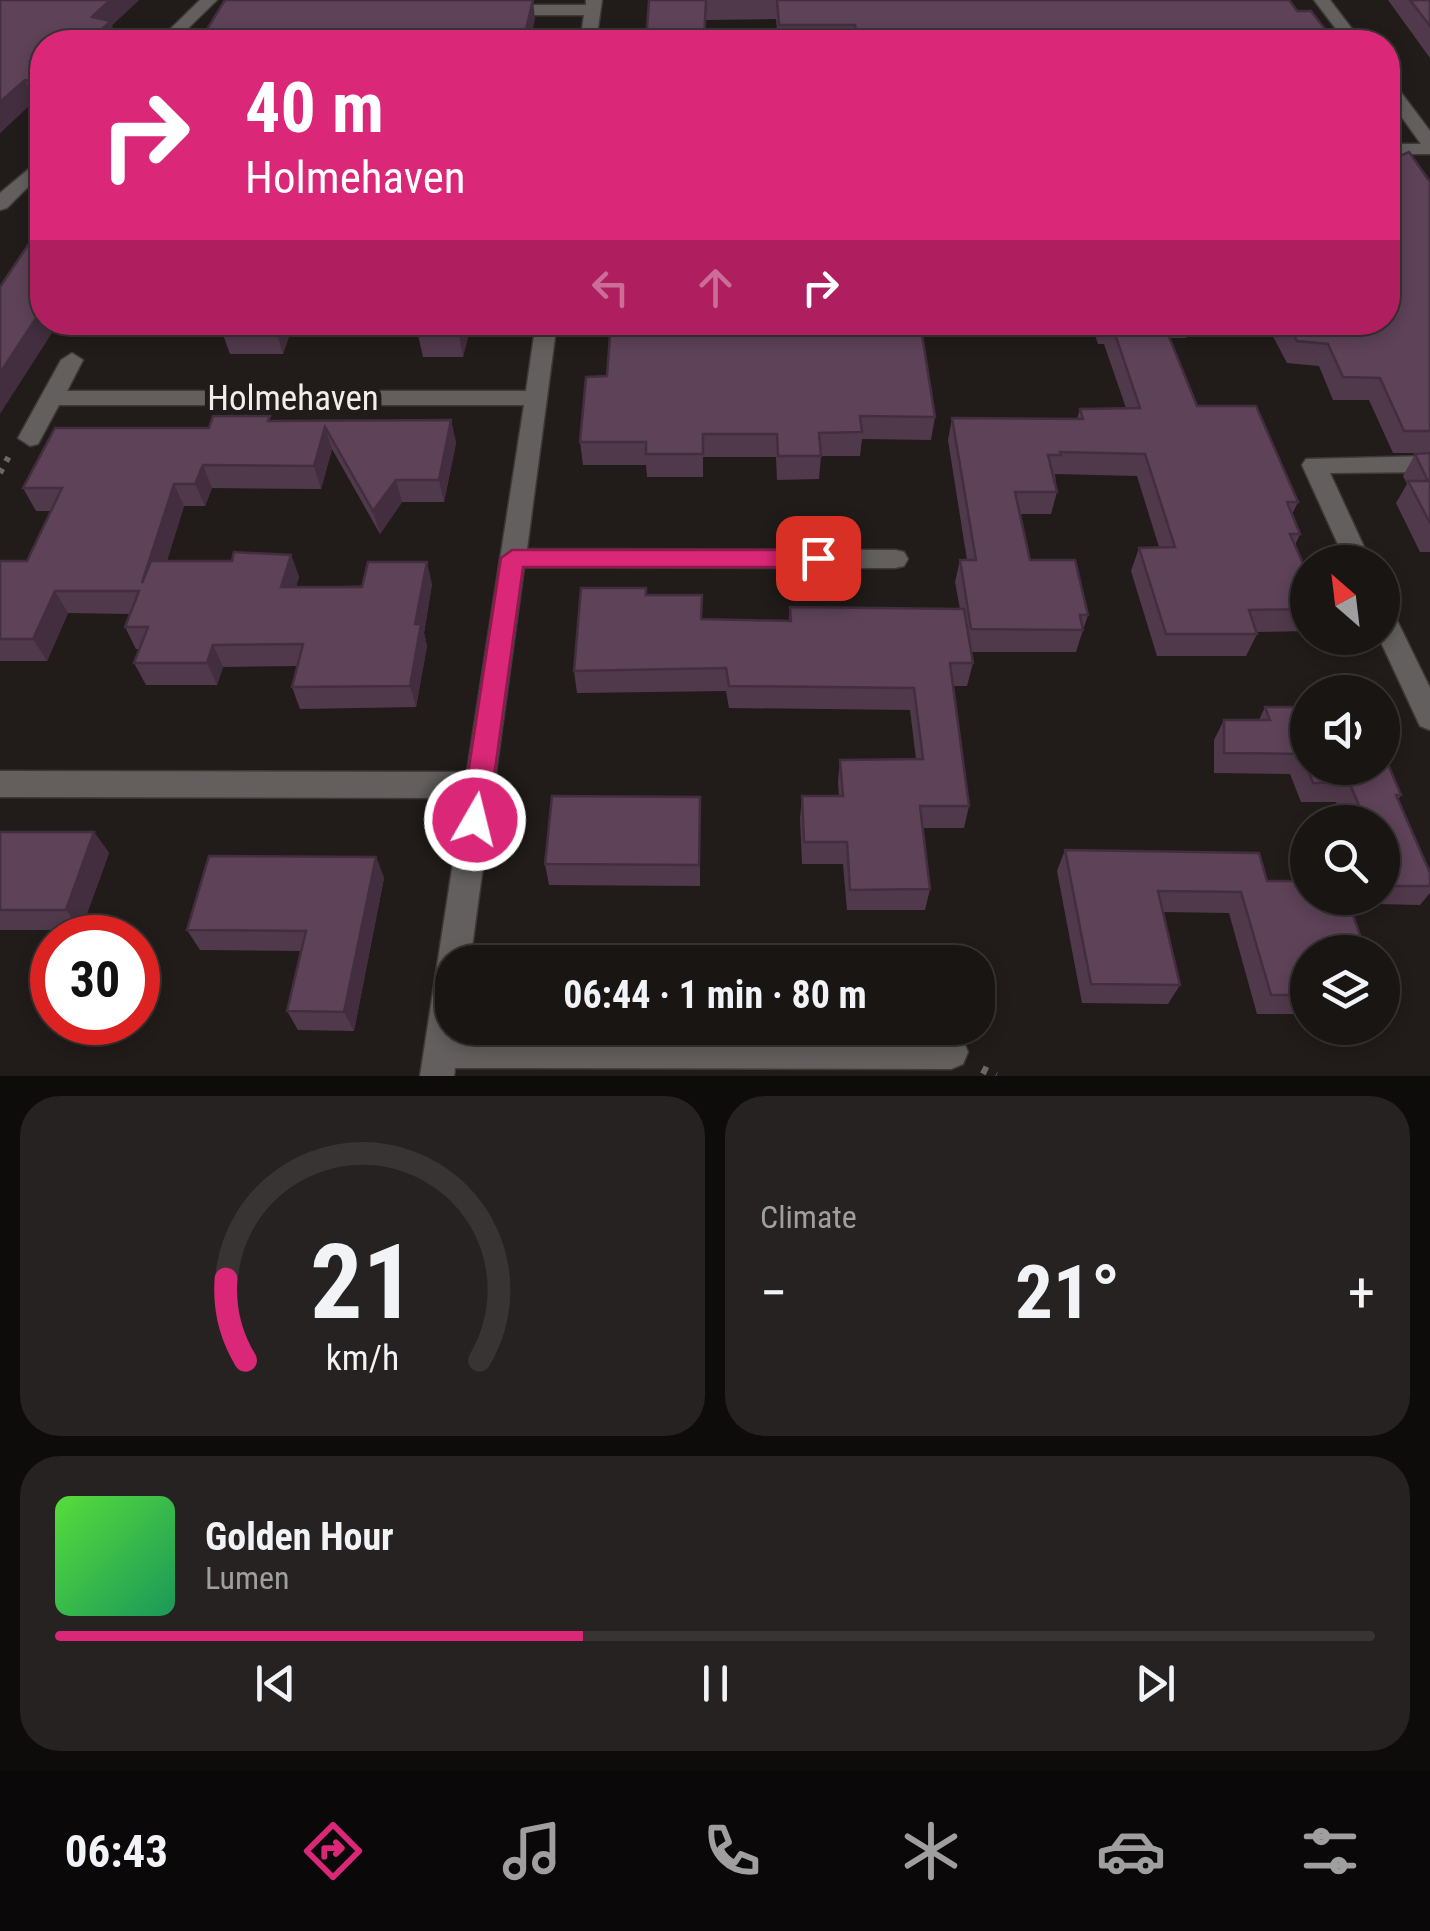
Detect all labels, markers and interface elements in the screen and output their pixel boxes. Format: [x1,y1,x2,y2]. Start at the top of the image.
text: 40 m [245,67,384,149]
icon: right [80,70,210,200]
text: Holmehaven [245,151,466,204]
icon: left [583,260,638,315]
icon: ahead [688,260,743,315]
icon: right [793,260,848,315]
street label: Holmehaven [207,378,379,419]
pin [776,516,861,601]
icon: arrive [791,531,846,586]
north arrow [1290,545,1400,655]
map controls [1290,545,1400,1045]
button: sound [1290,675,1400,785]
position arrow [423,768,527,872]
button: search [1290,805,1400,915]
speed limit sign: 30 [30,915,160,1045]
button: layers [1290,935,1400,1045]
text: 06:44 · 1 min · 80 m [563,973,867,1017]
text: Climate [760,1198,857,1236]
text: 21 [310,1222,415,1343]
text: 21° [1015,1248,1120,1336]
text: − [760,1261,788,1325]
text: + [1348,1261,1375,1325]
text: km/h [326,1337,399,1379]
text: Golden Hour [205,1515,394,1559]
text: Lumen [205,1559,290,1597]
icon: previous [248,1656,303,1711]
icon: pause [688,1656,743,1711]
icon: next [1128,1656,1183,1711]
icon: directions [298,1816,368,1886]
icon: music [497,1816,567,1886]
icon: phone [697,1816,767,1886]
icon: climate [896,1816,966,1886]
icon: car [1096,1816,1166,1886]
icon: filters [1295,1816,1365,1886]
text: 06:43 [65,1825,168,1878]

